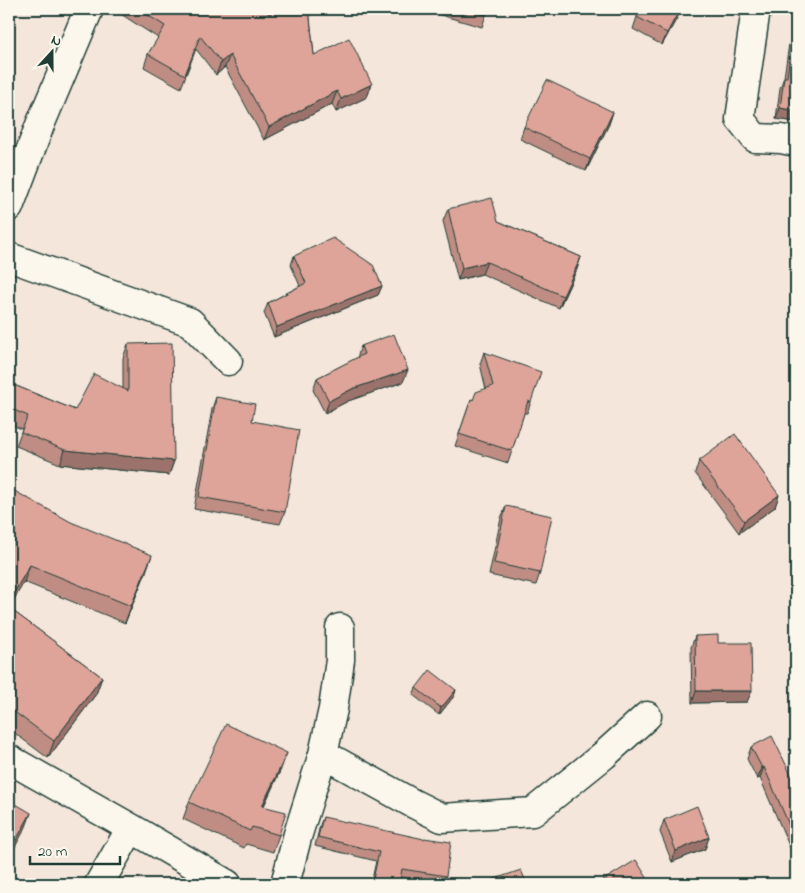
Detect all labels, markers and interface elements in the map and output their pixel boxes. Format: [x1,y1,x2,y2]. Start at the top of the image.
north arrow [28,28,78,78]
text: N [48,30,64,53]
scale bar [30,833,120,865]
text: 20 m [38,841,68,863]

